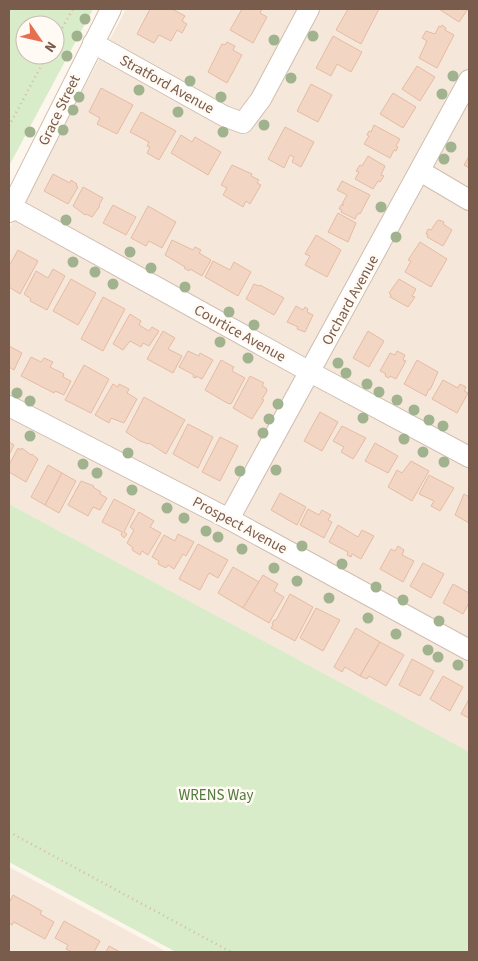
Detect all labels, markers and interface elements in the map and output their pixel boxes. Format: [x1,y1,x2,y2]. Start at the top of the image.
north arrow [15,15,65,65]
text: N [39,37,61,56]
street label: Stratford Avenue [116,50,218,119]
street label: Grace Street [33,71,86,149]
street label: Orchard Avenue [317,251,384,349]
street label: Courtice Avenue [190,300,289,367]
street label: Prospect Avenue [189,492,291,559]
park label: WRENS Way [178,785,254,806]

